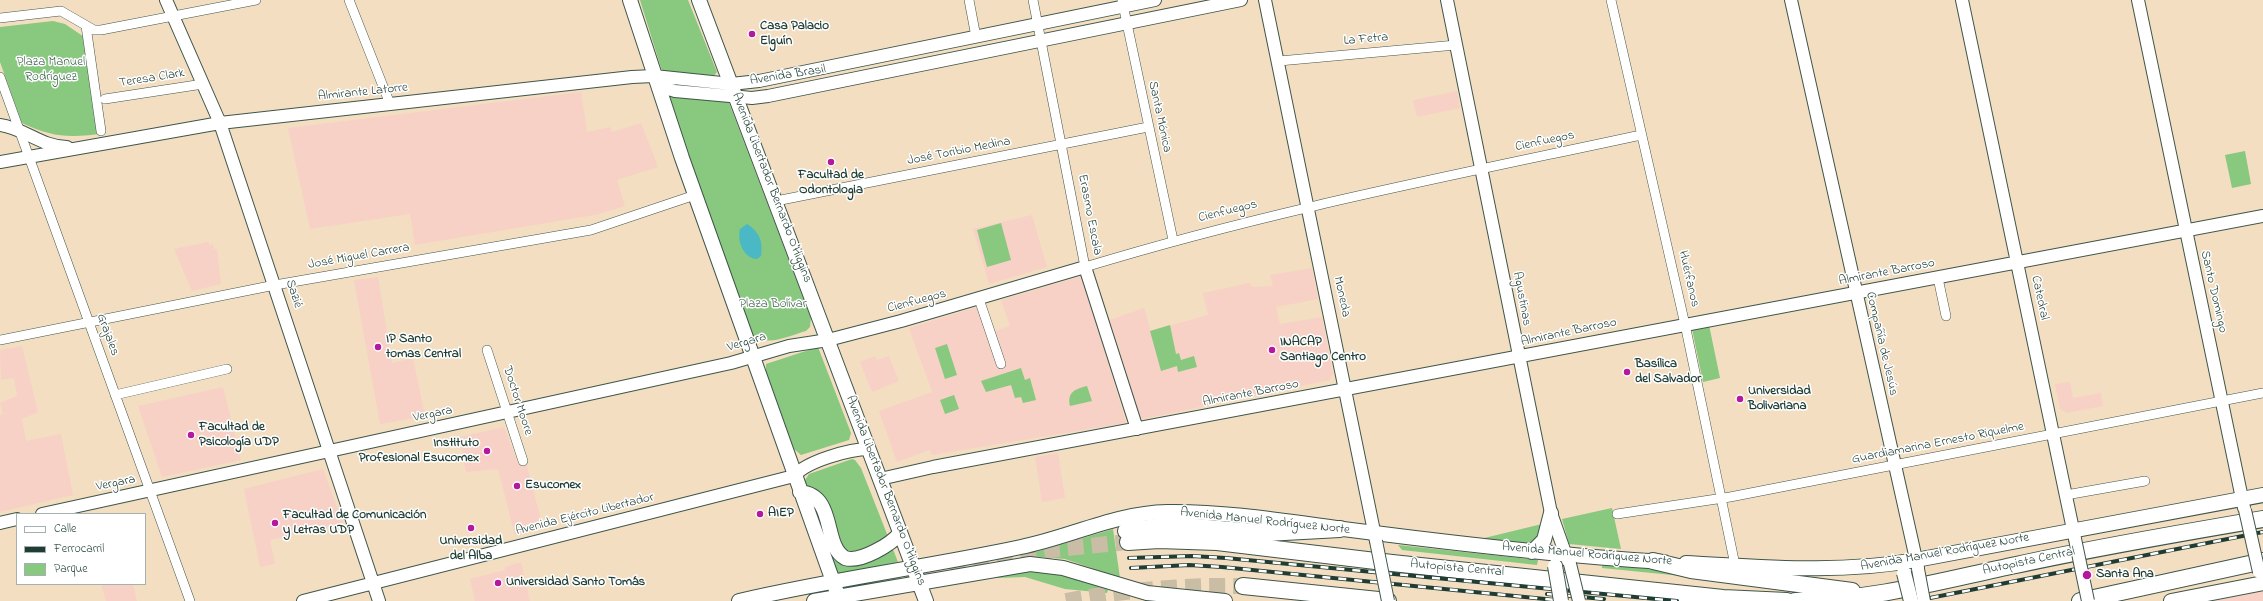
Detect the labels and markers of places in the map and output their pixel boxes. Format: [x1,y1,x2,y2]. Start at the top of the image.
place label: Casa Palacio Elguín [760,19,829,50]
marker: Casa Palacio Elguín [747,29,757,39]
marker: Facultad de Odontologia [826,157,836,167]
place label: Facultad de Odontologia [798,168,864,199]
place label: IP Santo tomas Central [386,332,461,363]
place label: INACAP Santiago Centro [1280,335,1366,366]
marker: IP Santo tomas Central [373,342,383,352]
marker: INACAP Santiago Centro [1267,345,1277,355]
place label: Basílica del Salvador [1635,357,1701,388]
marker: Basílica del Salvador [1622,367,1632,377]
place label: Universidad Bolivariana [1748,384,1811,415]
marker: Universidad Bolivariana [1735,394,1745,404]
place label: Facultad de Psicología UDP [199,420,279,451]
marker: Facultad de Psicología UDP [186,430,196,440]
place label: Instituto Profesional Esucomex [359,436,479,467]
marker: Instituto Profesional Esucomex [482,446,492,456]
place label: Esucomex [525,478,581,494]
marker: Esucomex [512,481,522,491]
place label: AIEP [768,506,794,522]
place label: Facultad de Comunicación y Letras UDP [283,508,426,539]
marker: AIEP [755,509,765,519]
marker: Facultad de Comunicación y Letras UDP [270,518,280,528]
marker: Universidad del Alba [466,523,476,533]
place label: Universidad del Alba [440,534,502,565]
place label: Santa Ana [2096,567,2154,583]
marker: Santa Ana [2081,569,2093,581]
place label: Universidad Santo Tomás [506,575,645,591]
marker: Universidad Santo Tomás [493,578,503,588]

